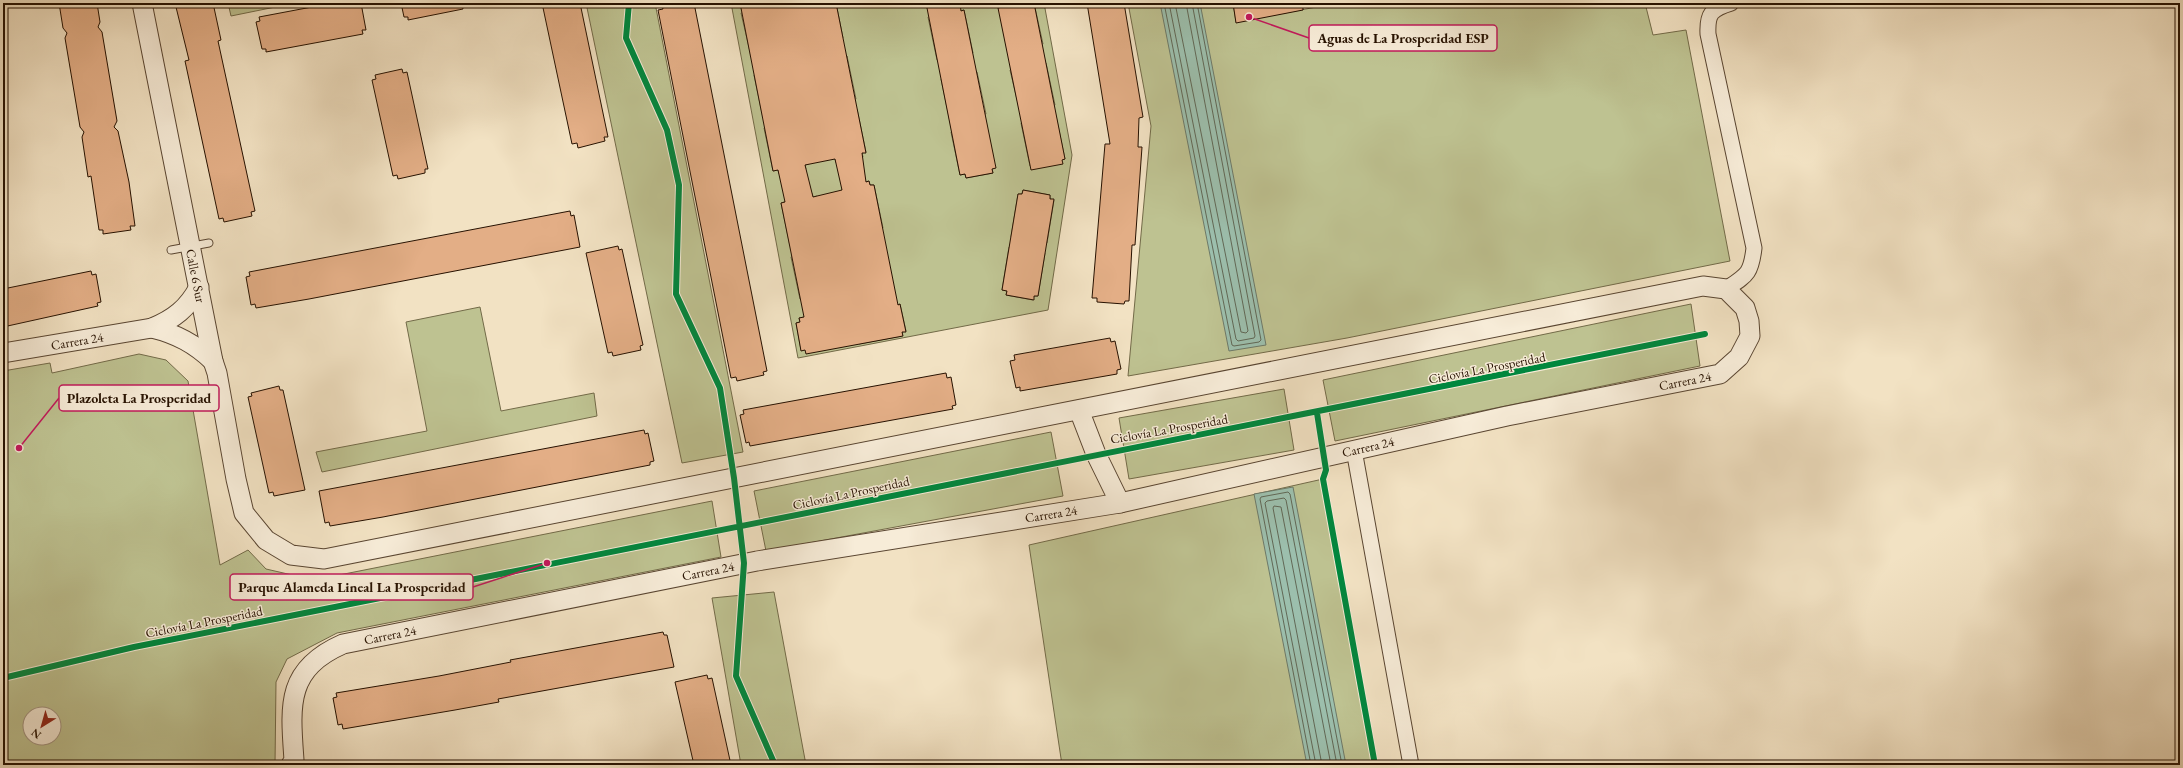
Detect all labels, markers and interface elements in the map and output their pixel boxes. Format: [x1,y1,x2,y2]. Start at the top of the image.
callout: Aguas de La Prosperidad ESP [1309,25,1497,51]
text: Aguas de La Prosperidad ESP [1316,29,1489,47]
street label: Calle 6 Sur [182,247,210,305]
street label: Carrera 24 [50,328,105,353]
street label: Ciclovía La Prosperidad [1427,348,1547,388]
street label: Carrera 24 [1657,367,1713,394]
callout: Plazoleta La Prosperidad [59,385,219,411]
text: Plazoleta La Prosperidad [67,389,212,407]
street label: Ciclovía La Prosperidad [1109,410,1229,448]
street label: Carrera 24 [1340,433,1396,461]
street label: Ciclovía La Prosperidad [791,472,911,514]
street label: Carrera 24 [1024,501,1079,527]
street label: Carrera 24 [680,557,736,584]
callout: Parque Alameda Lineal La Prosperidad [230,574,473,600]
text: Parque Alameda Lineal La Prosperidad [238,578,466,596]
street label: Ciclovía La Prosperidad [144,602,264,642]
street label: Carrera 24 [362,621,418,648]
north arrow [22,706,62,746]
text: N [28,726,44,742]

